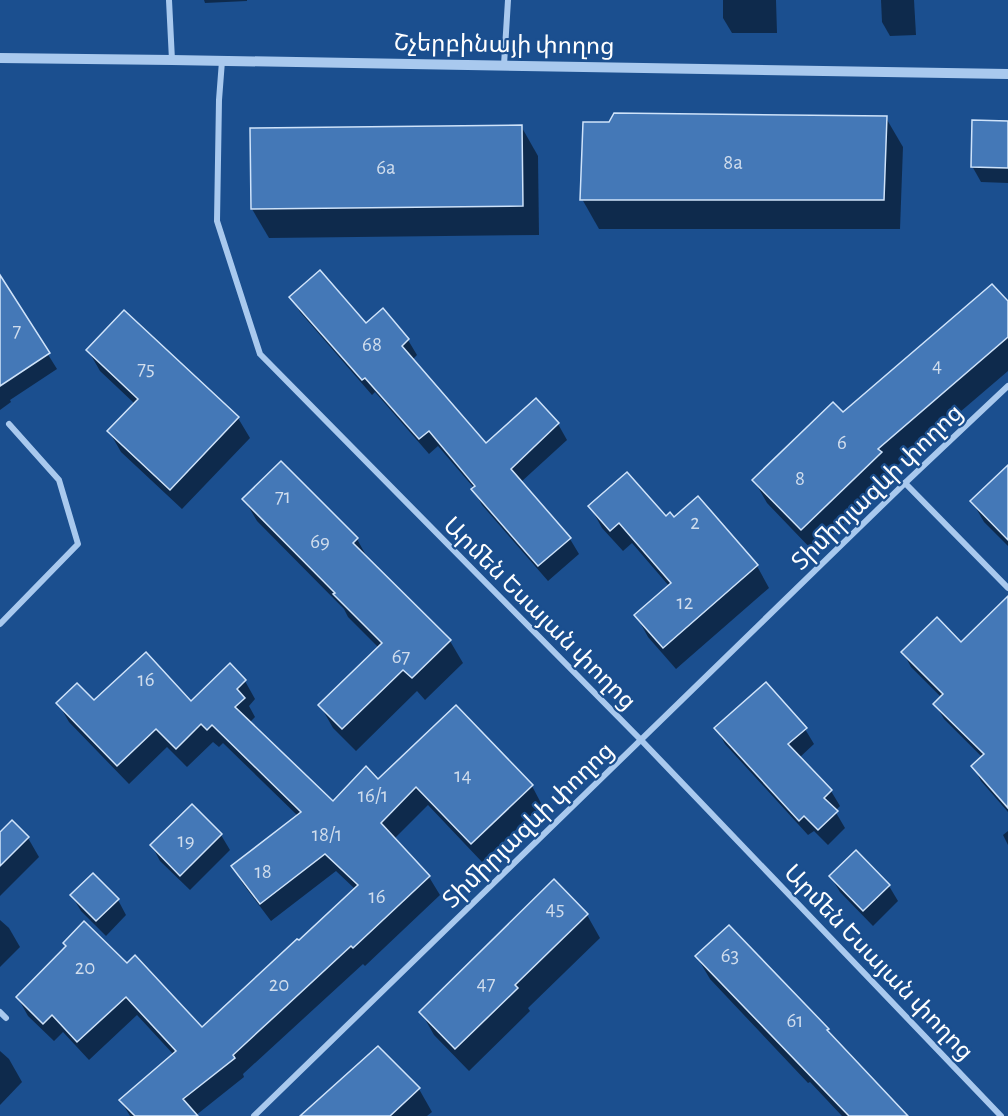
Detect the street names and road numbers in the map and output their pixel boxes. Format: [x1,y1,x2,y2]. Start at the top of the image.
street label: Շչերբինայի փողոց [393,31,615,60]
street label: Տիմիրյազևի փողոց [788,400,968,576]
street label: Արմեն Եսայան փողոց [438,513,640,715]
street label: Տիմիրյազևի փողոց [439,738,619,914]
street label: Արմեն Եսայան փողոց [778,861,978,1066]

